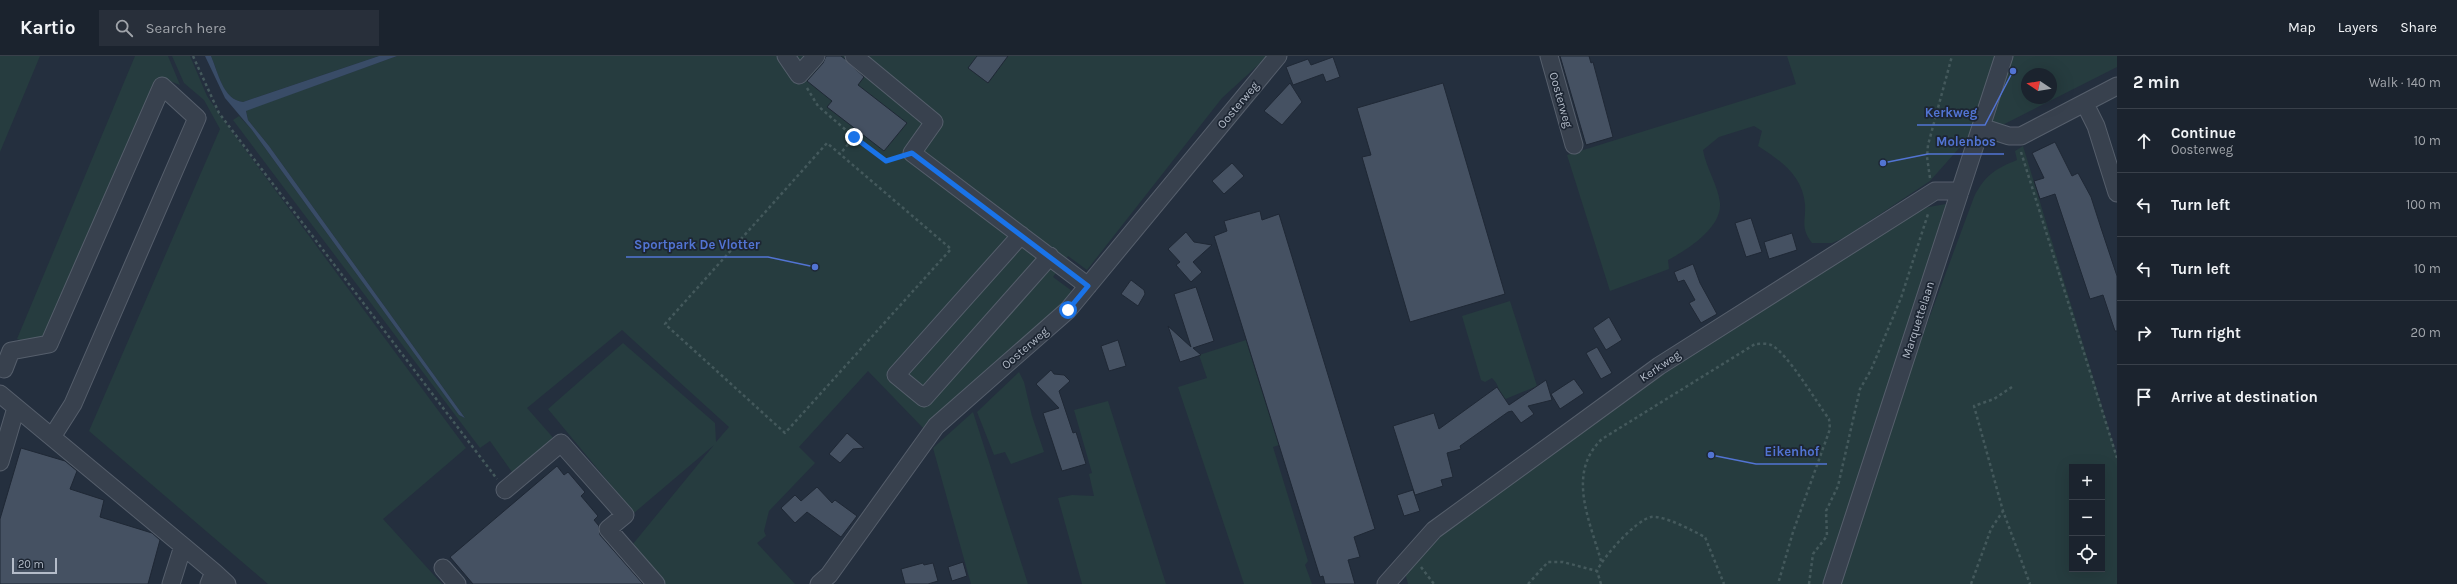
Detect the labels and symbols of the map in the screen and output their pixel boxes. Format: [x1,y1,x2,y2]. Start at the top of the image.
north arrow [2021,68,2057,104]
street label: Oosterweg [1546,71,1576,130]
street label: Oosterweg [1214,78,1262,131]
callout: Kerkweg [1917,100,1985,125]
text: Kerkweg [1925,105,1978,120]
route end [845,128,863,146]
callout: Molenbos [1928,129,2004,154]
text: Molenbos [1936,134,1996,149]
callout: Sportpark De Vlotter [626,232,768,257]
text: Sportpark De Vlotter [634,237,761,252]
street label: Marquettelaan [1899,280,1937,360]
route start [1059,301,1077,319]
street label: Oosterweg [999,324,1051,372]
street label: Kerkweg [1637,347,1683,385]
callout: Eikenhof [1756,439,1827,464]
text: Eikenhof [1765,444,1820,459]
scale bar [12,556,57,575]

